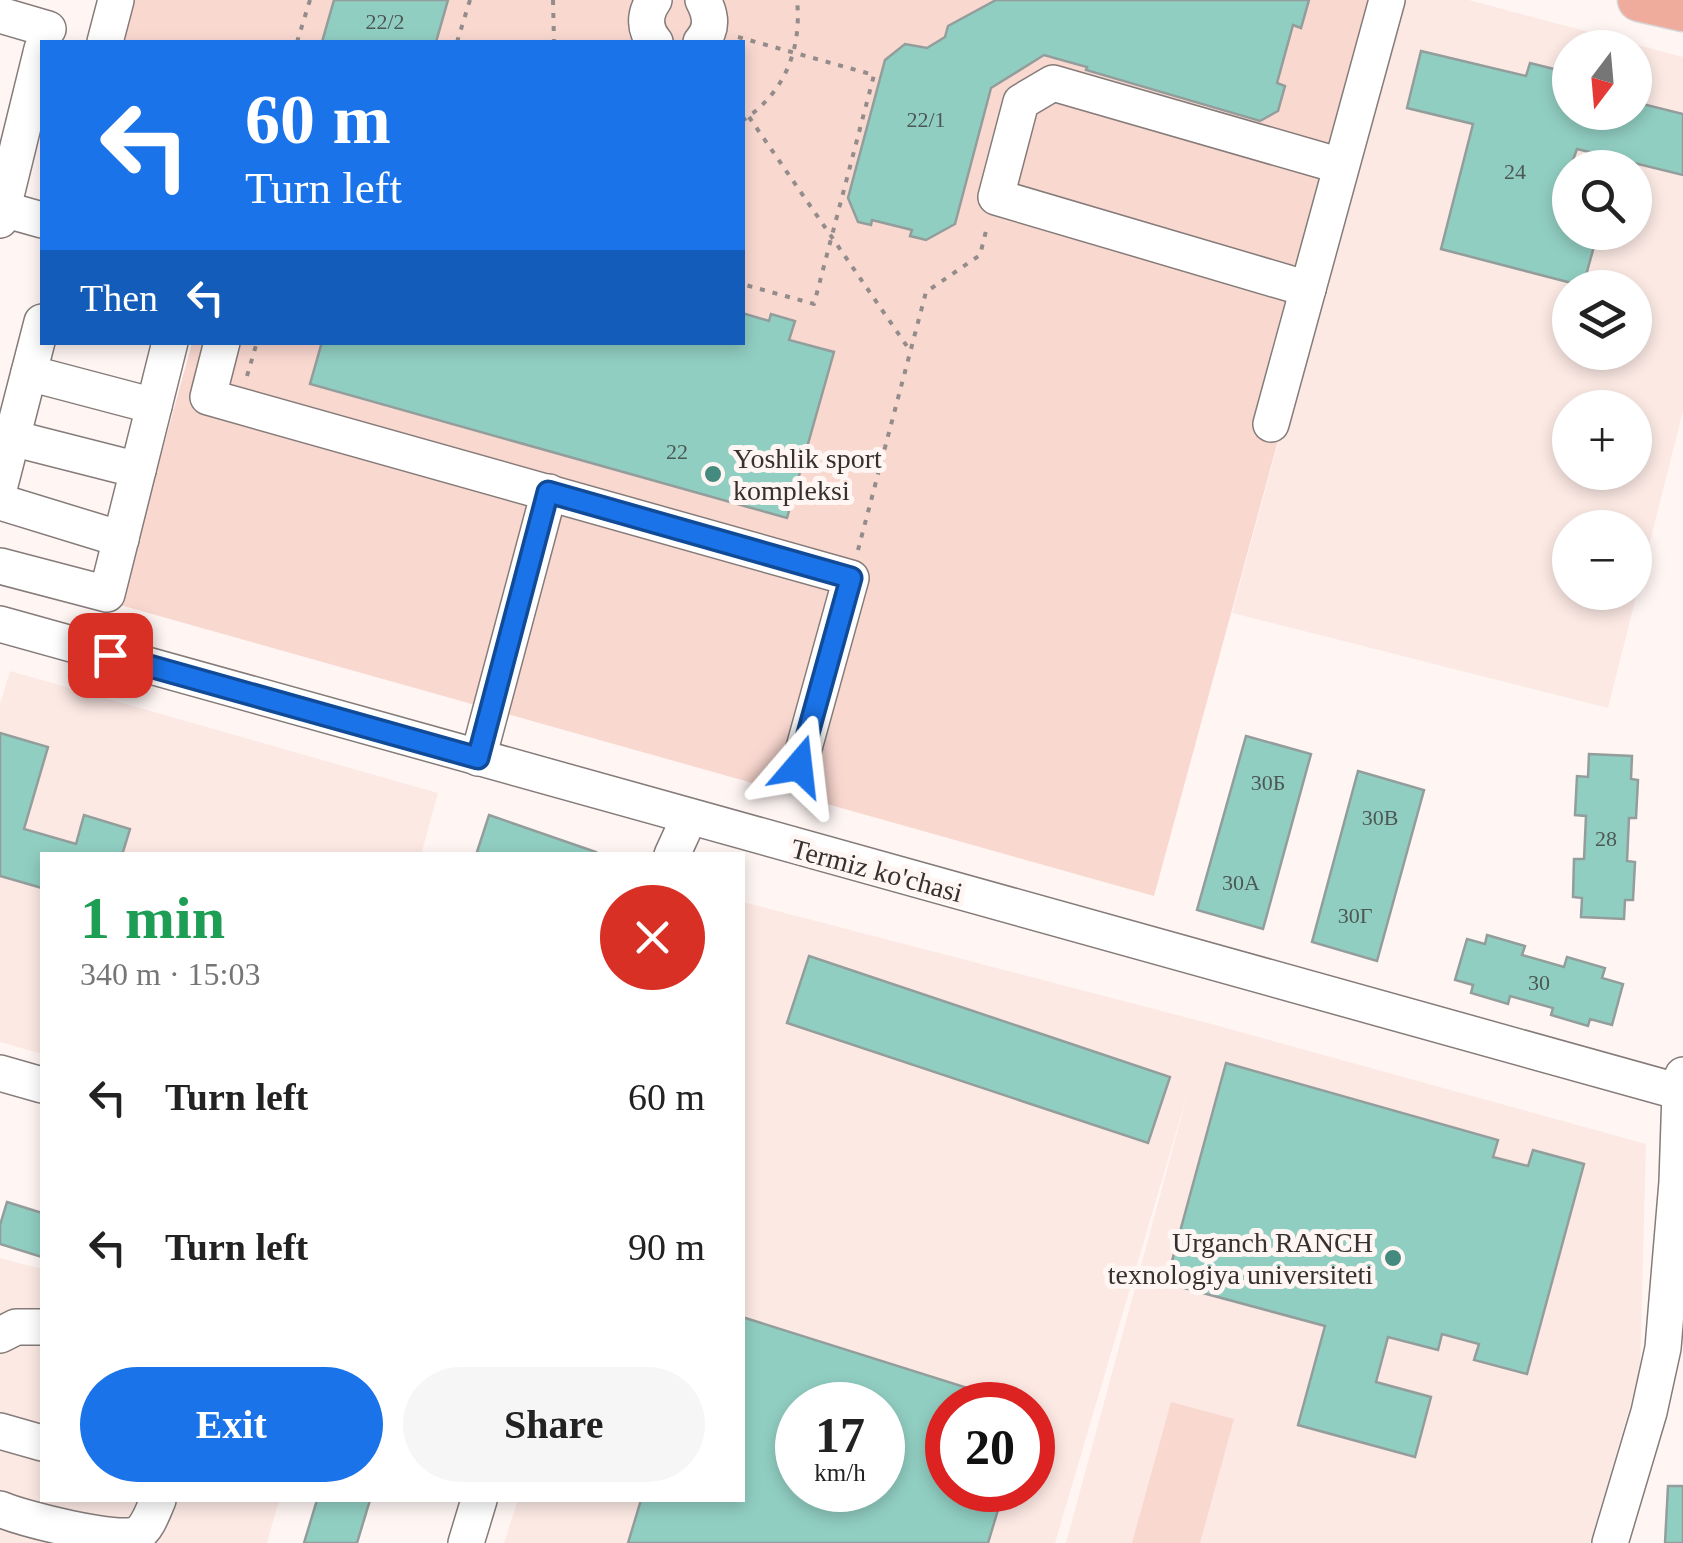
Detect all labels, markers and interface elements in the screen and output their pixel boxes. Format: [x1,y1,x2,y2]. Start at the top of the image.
house number: 22/2 [365,9,405,34]
north arrow [1552,30,1652,130]
map controls [1552,30,1652,610]
icon: left [80,80,210,210]
text: 60 m [245,81,391,158]
house number: 22/1 [906,107,946,132]
button: search [1552,150,1652,250]
house number: 24 [1504,159,1526,184]
text: Turn left [245,163,402,213]
icon: left [178,270,233,325]
button: layers [1552,270,1652,370]
text: Then [80,277,158,319]
button: + [1552,390,1652,490]
house number: 22 [666,439,688,464]
place label: Yoshlik sport kompleksi [733,443,882,506]
marker: Yoshlik sport kompleksi [702,463,724,485]
button: − [1552,510,1652,610]
pin [68,613,153,698]
icon: arrive [83,628,138,683]
position arrow [747,714,851,818]
house number: 30Б [1251,770,1285,795]
house number: 30В [1362,805,1398,830]
house number: 28 [1595,826,1617,851]
street label: Termiz ko'chasi [788,833,966,908]
house number: 30А [1222,870,1260,895]
text: 1 min [80,885,225,951]
button: close [600,885,705,990]
house number: 30Г [1338,903,1373,928]
text: 340 m · 15:03 [80,956,260,992]
house number: 30 [1528,970,1550,995]
icon: left [80,1070,135,1125]
text: Turn left [165,1076,308,1118]
text: 60 m [628,1076,705,1118]
icon: left [80,1220,135,1275]
text: Turn left [165,1226,308,1268]
text: 90 m [628,1226,705,1268]
place label: Urganch RANCH texnologiya universiteti [1108,1227,1373,1290]
marker: Urganch RANCH texnologiya universiteti [1382,1247,1404,1269]
button: Exit [80,1367,383,1482]
button: Share [403,1367,705,1482]
speed limit sign: 20 [925,1382,1055,1512]
text: 17 [815,1407,865,1463]
text: km/h [814,1459,866,1486]

